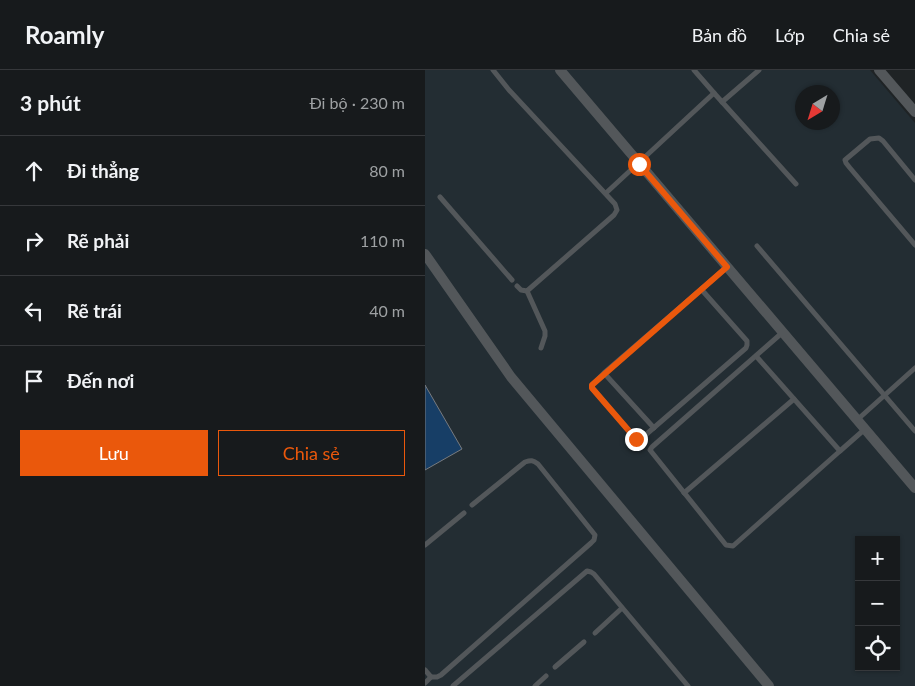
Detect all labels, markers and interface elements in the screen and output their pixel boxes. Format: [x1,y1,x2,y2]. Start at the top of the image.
text: Roamly [25,20,104,49]
text: Bản đồ [692,24,747,46]
text: Lớp [775,24,805,46]
text: Chia sẻ [833,24,890,46]
north arrow [795,85,840,130]
text: 3 phút [20,90,81,115]
text: Đi bộ · 230 m [309,93,405,112]
route start [628,153,651,176]
icon: ahead [20,157,48,185]
text: Đi thẳng [67,159,139,182]
text: 80 m [369,161,405,180]
icon: right [20,227,48,255]
text: Rẽ phải [67,229,129,252]
text: 110 m [360,231,405,250]
icon: left [20,297,48,325]
text: Rẽ trái [67,299,122,322]
text: 40 m [369,301,405,320]
icon: arrive [20,367,48,395]
text: Đến nơi [67,369,134,392]
route end [625,428,648,451]
button: Lưu [20,430,208,476]
button: Chia sẻ [218,430,405,476]
map controls [855,536,900,671]
button: + [855,536,900,581]
button: − [855,581,900,626]
button: locate [855,626,900,671]

